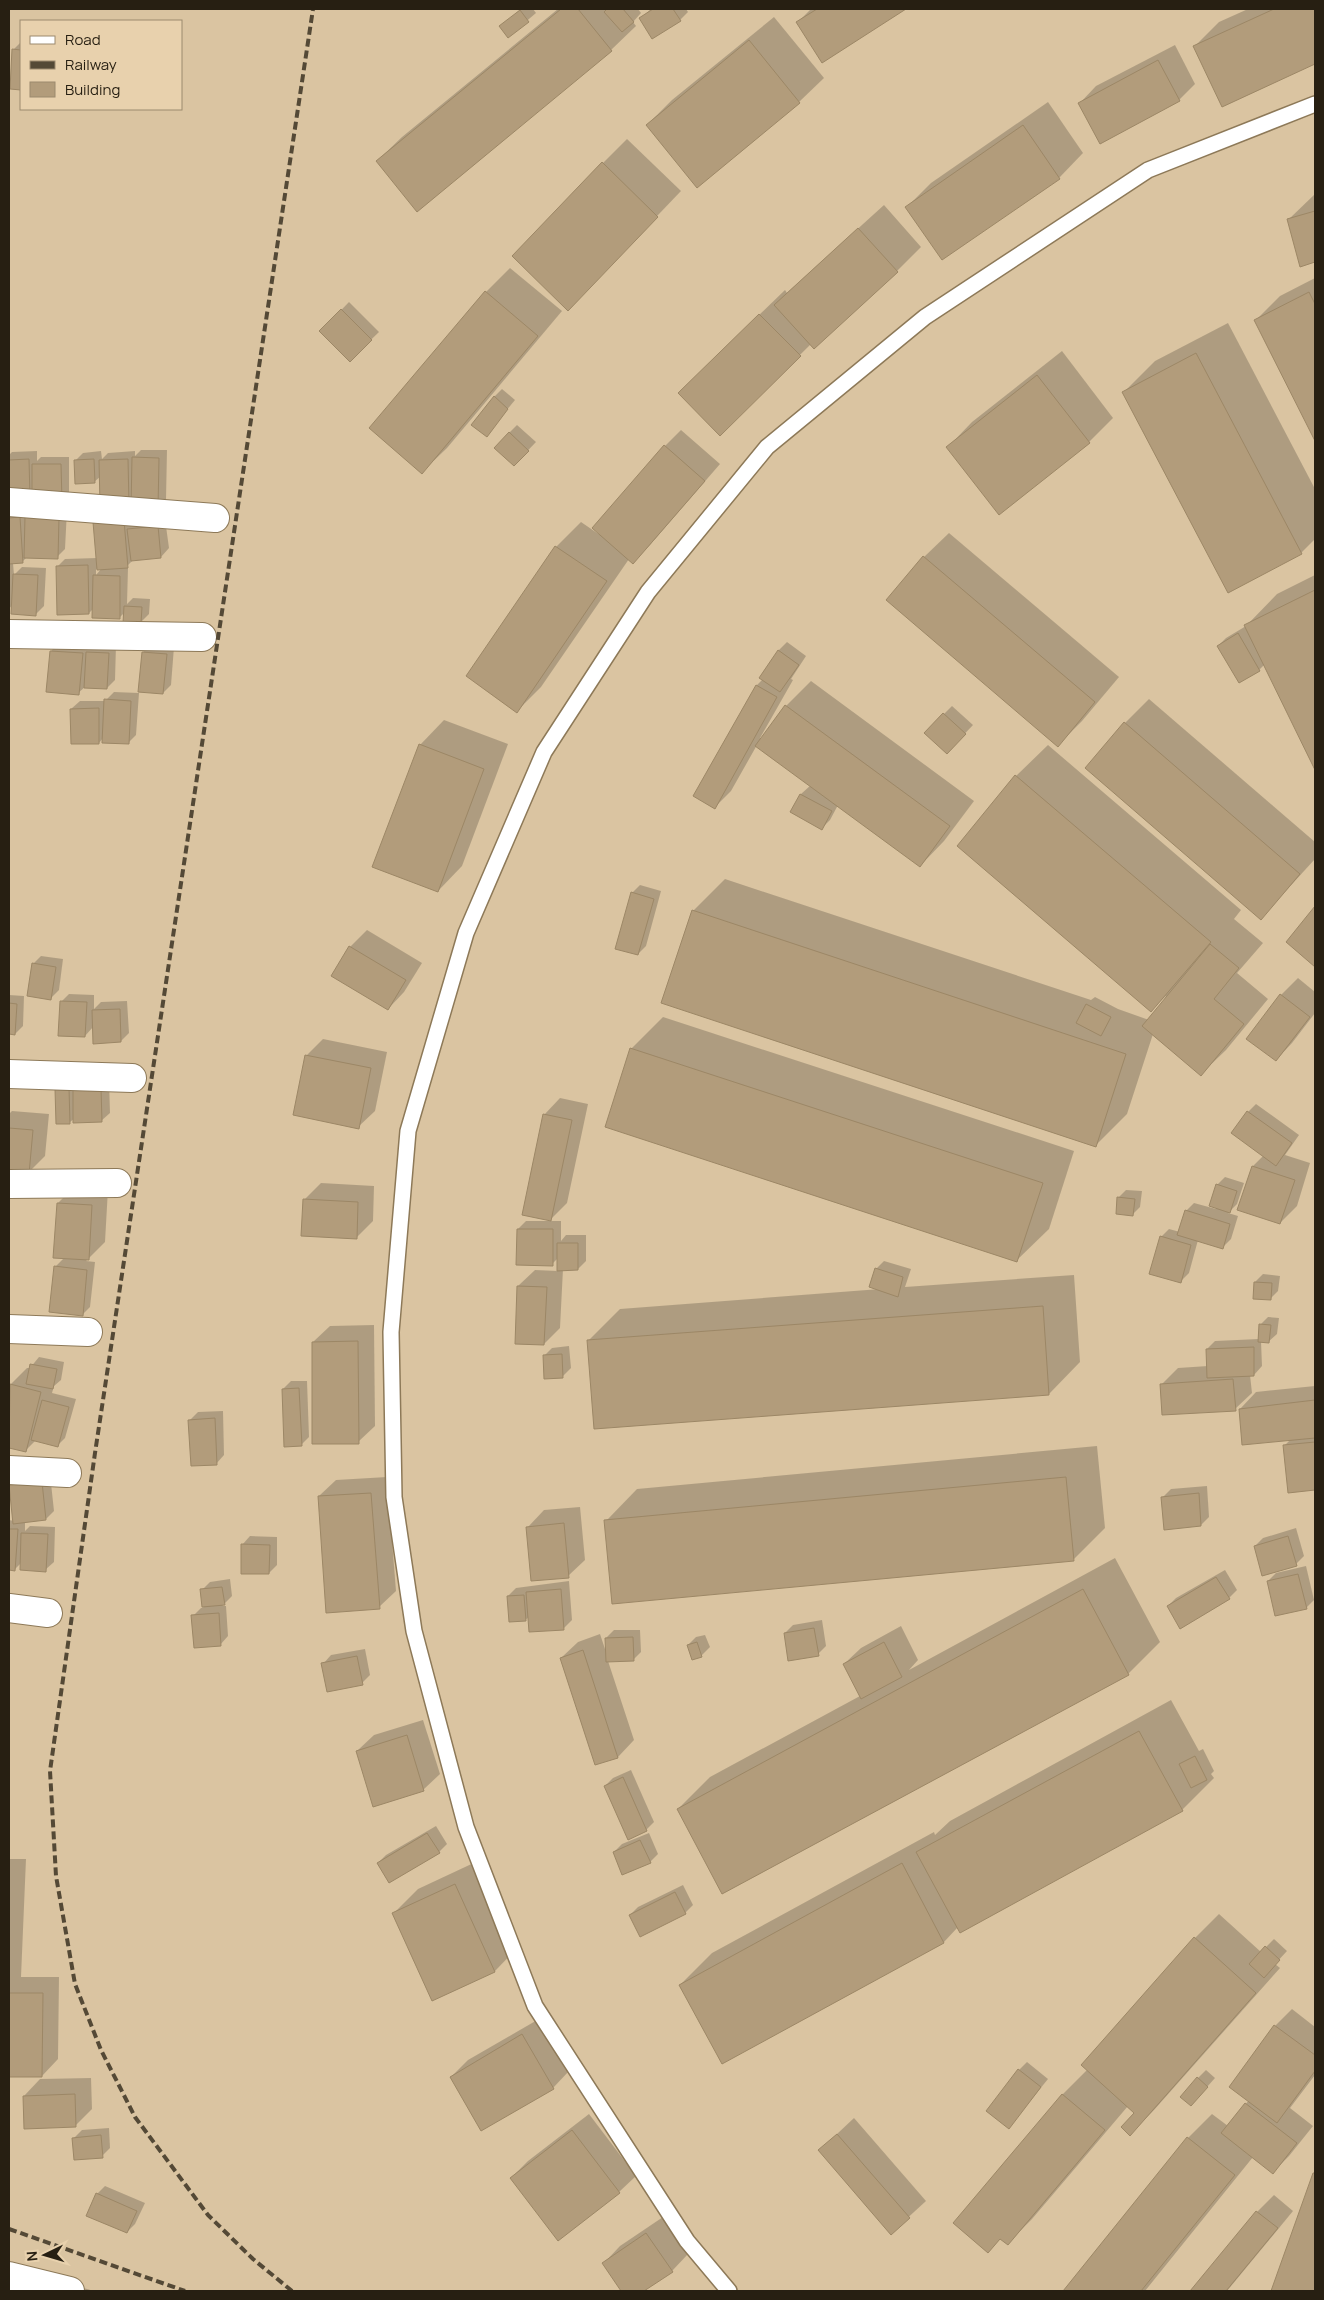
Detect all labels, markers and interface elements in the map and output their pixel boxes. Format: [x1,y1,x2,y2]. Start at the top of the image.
legend [20,20,182,110]
text: Road [65,29,101,50]
text: Railway [65,54,117,75]
text: Building [65,79,120,100]
north arrow [20,2230,70,2280]
text: N [22,2250,41,2262]

